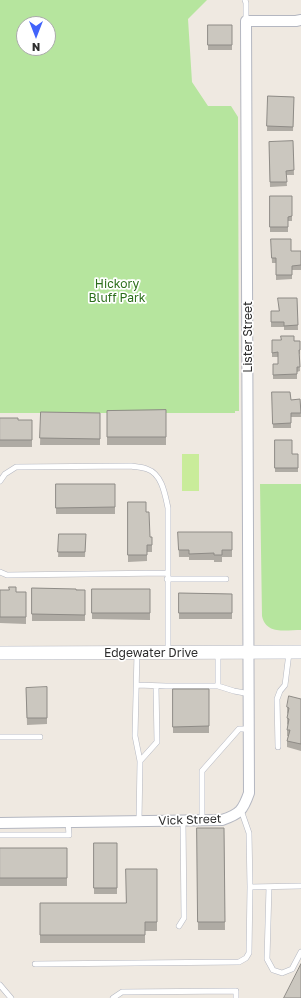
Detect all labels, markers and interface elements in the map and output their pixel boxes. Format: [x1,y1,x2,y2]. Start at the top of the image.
north arrow [16,16,56,56]
text: N [32,41,40,54]
park label: Hickory Bluff Park [89,277,145,305]
street label: Lister Street [241,301,255,373]
street label: Edgewater Drive [104,646,198,660]
street label: Vick Street [158,812,222,828]

